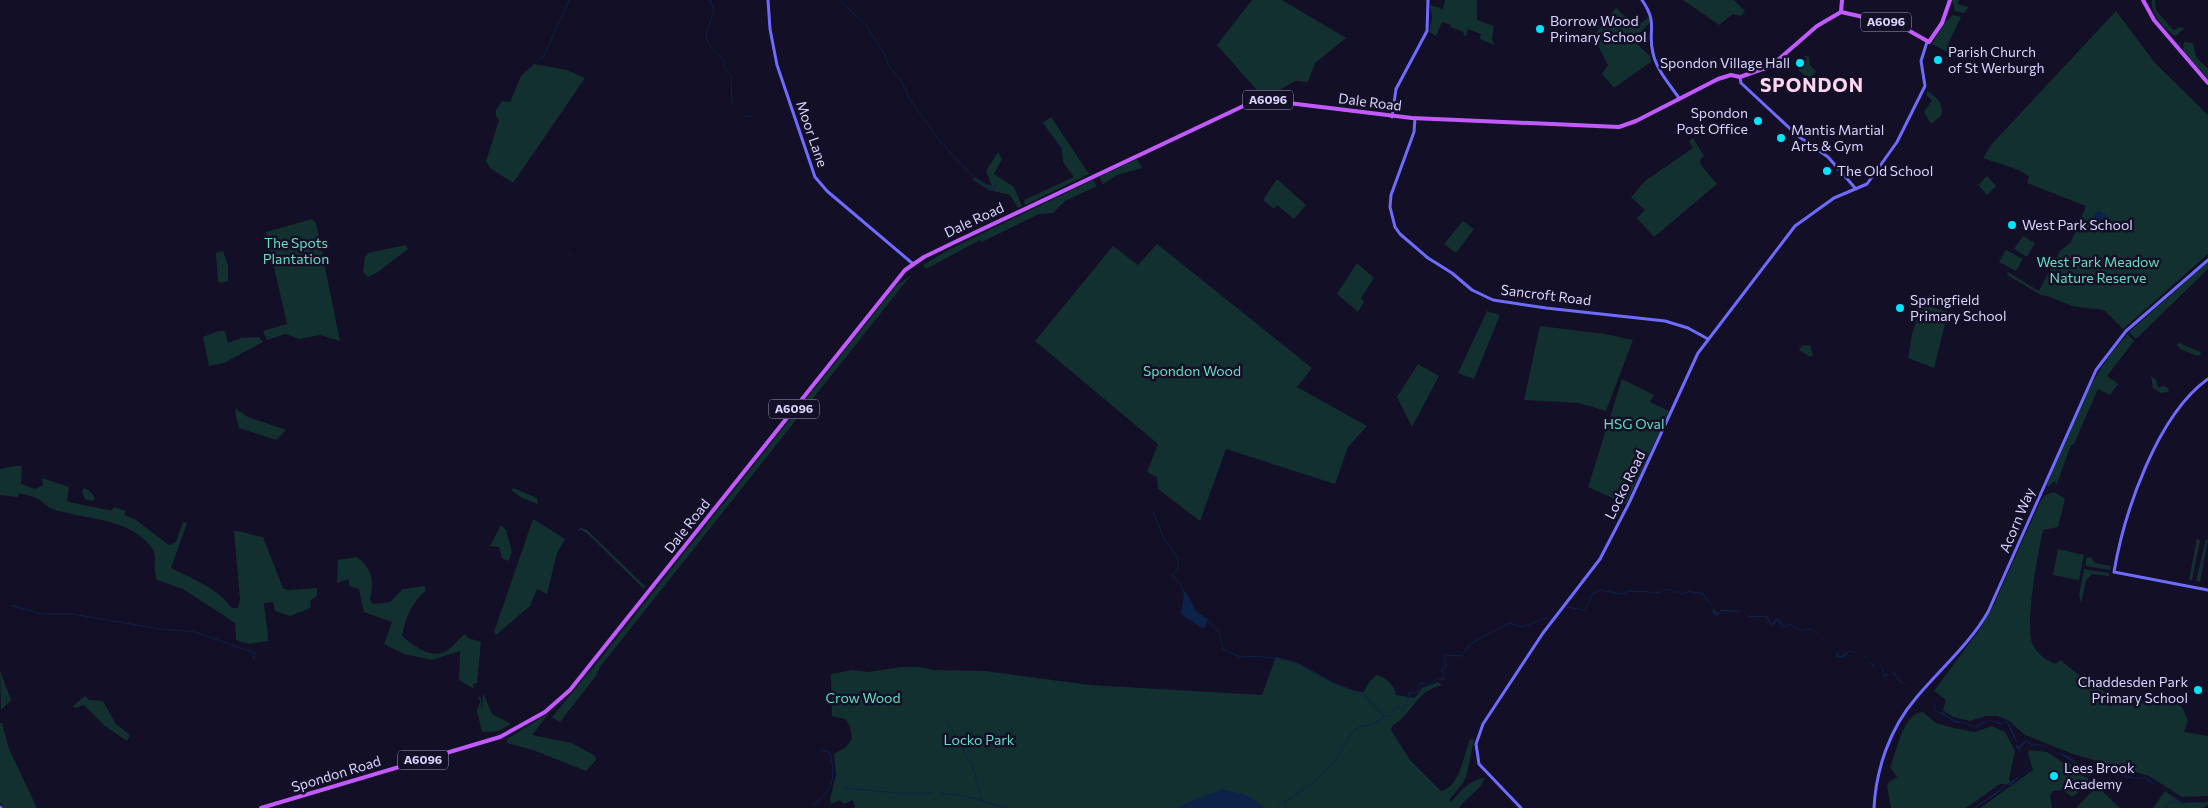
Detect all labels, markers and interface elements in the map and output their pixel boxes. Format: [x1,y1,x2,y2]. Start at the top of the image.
place label: Borrow Wood Primary School [1550,12,1646,45]
road number: A6096 [1861,13,1911,32]
marker: Borrow Wood Primary School [1534,23,1546,35]
place label: Parish Church of St Werburgh [1948,43,2045,76]
place label: Spondon Village Hall [1660,54,1790,71]
marker: Parish Church of St Werburgh [1932,54,1944,66]
marker: Spondon Village Hall [1794,57,1806,69]
district label: SPONDON [1760,73,1864,96]
street label: Dale Road [1337,89,1403,114]
road number: A6096 [1243,90,1293,110]
street label: Moor Lane [793,98,832,169]
place label: Spondon Post Office [1676,104,1748,137]
marker: Spondon Post Office [1752,115,1764,127]
place label: Mantis Martial Arts & Gym [1791,121,1884,154]
marker: Mantis Martial Arts & Gym [1775,132,1787,144]
place label: The Old School [1837,162,1933,179]
marker: The Old School [1821,165,1833,177]
street label: Dale Road [941,198,1006,241]
place label: West Park School [2022,216,2133,233]
marker: West Park School [2006,219,2018,231]
park label: The Spots Plantation [263,234,329,267]
park label: West Park Meadow Nature Reserve [2037,253,2159,286]
street label: Sancroft Road [1500,281,1592,308]
place label: Springfield Primary School [1910,291,2006,324]
marker: Springfield Primary School [1894,302,1906,314]
park label: Spondon Wood [1143,362,1241,379]
road number: A6096 [769,399,819,418]
park label: HSG Oval [1603,415,1665,432]
street label: Locko Road [1601,448,1648,522]
street label: Acorn Way [1995,485,2038,555]
street label: Dale Road [660,495,713,556]
place label: Chaddesden Park Primary School [2078,673,2188,706]
marker: Chaddesden Park Primary School [2192,684,2204,696]
park label: Crow Wood [825,689,901,706]
park label: Locko Park [944,731,1015,748]
road number: A6096 [398,750,448,770]
street label: Spondon Road [289,752,383,795]
place label: Lees Brook Academy [2064,759,2135,792]
marker: Lees Brook Academy [2048,770,2060,782]

